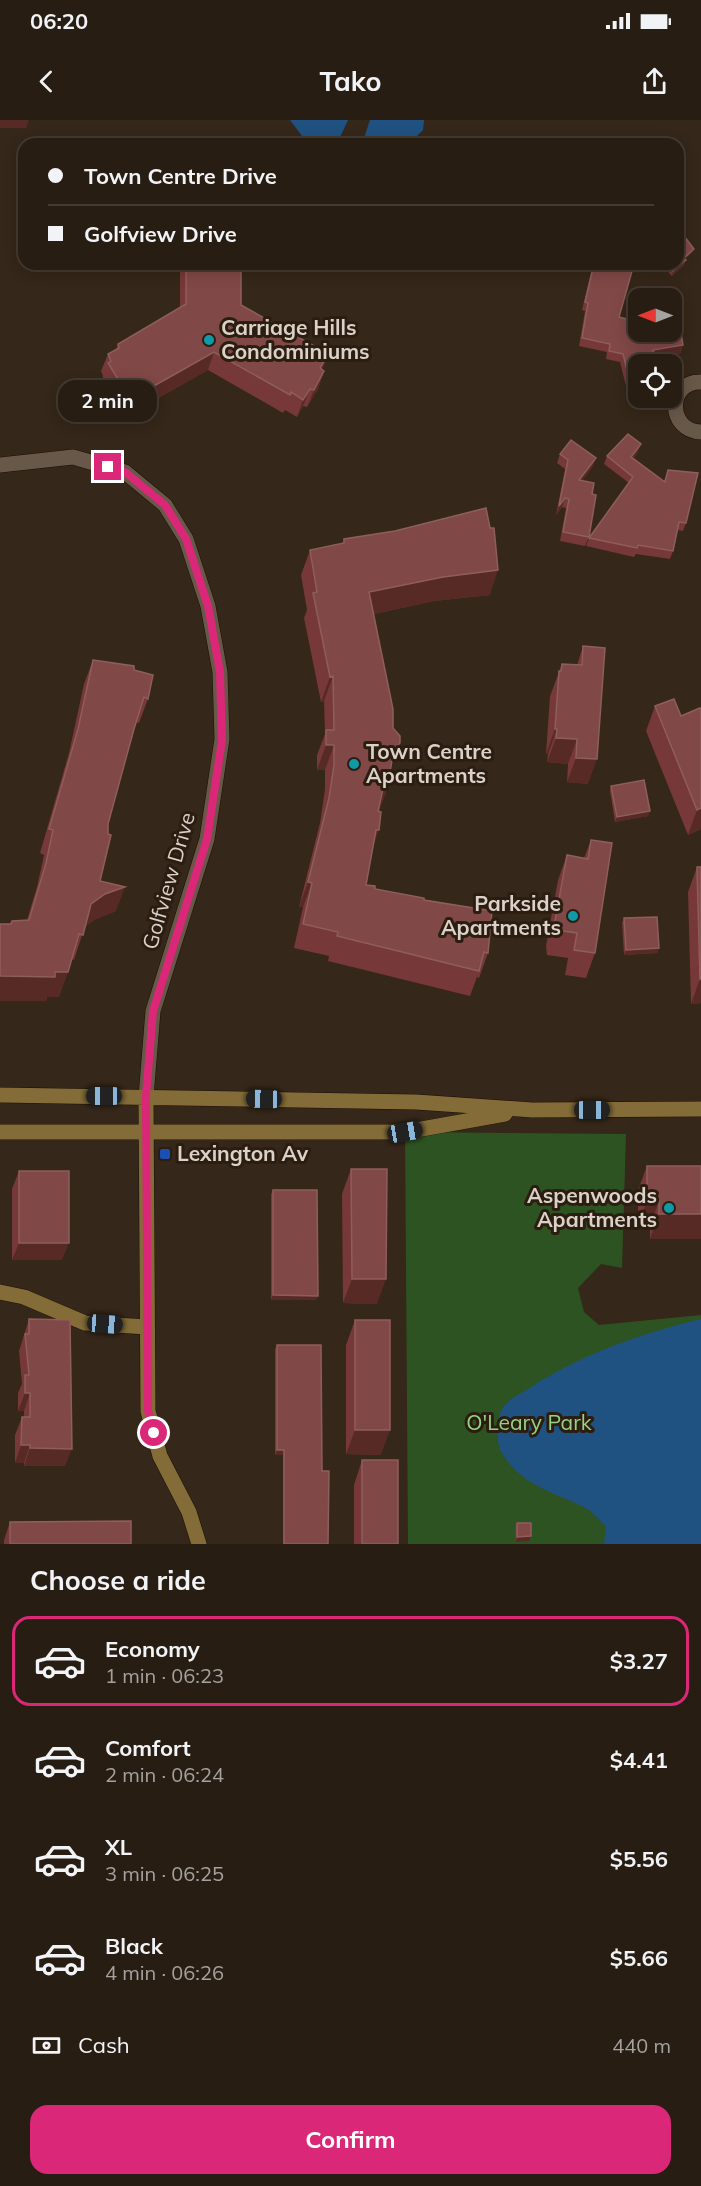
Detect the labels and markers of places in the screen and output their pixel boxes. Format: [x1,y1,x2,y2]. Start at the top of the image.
place label: Carriage Hills Condominiums [221,314,370,364]
marker: Carriage Hills Condominiums [202,333,216,347]
place label: Town Centre Apartments [366,738,492,788]
marker: Town Centre Apartments [347,757,361,771]
place label: Parkside Apartments [441,890,561,940]
marker: Parkside Apartments [566,909,580,923]
place label: Lexington Av [177,1140,309,1166]
marker: Lexington Av [158,1147,172,1161]
place label: Aspenwoods Apartments [527,1182,657,1232]
marker: Aspenwoods Apartments [662,1201,676,1215]

